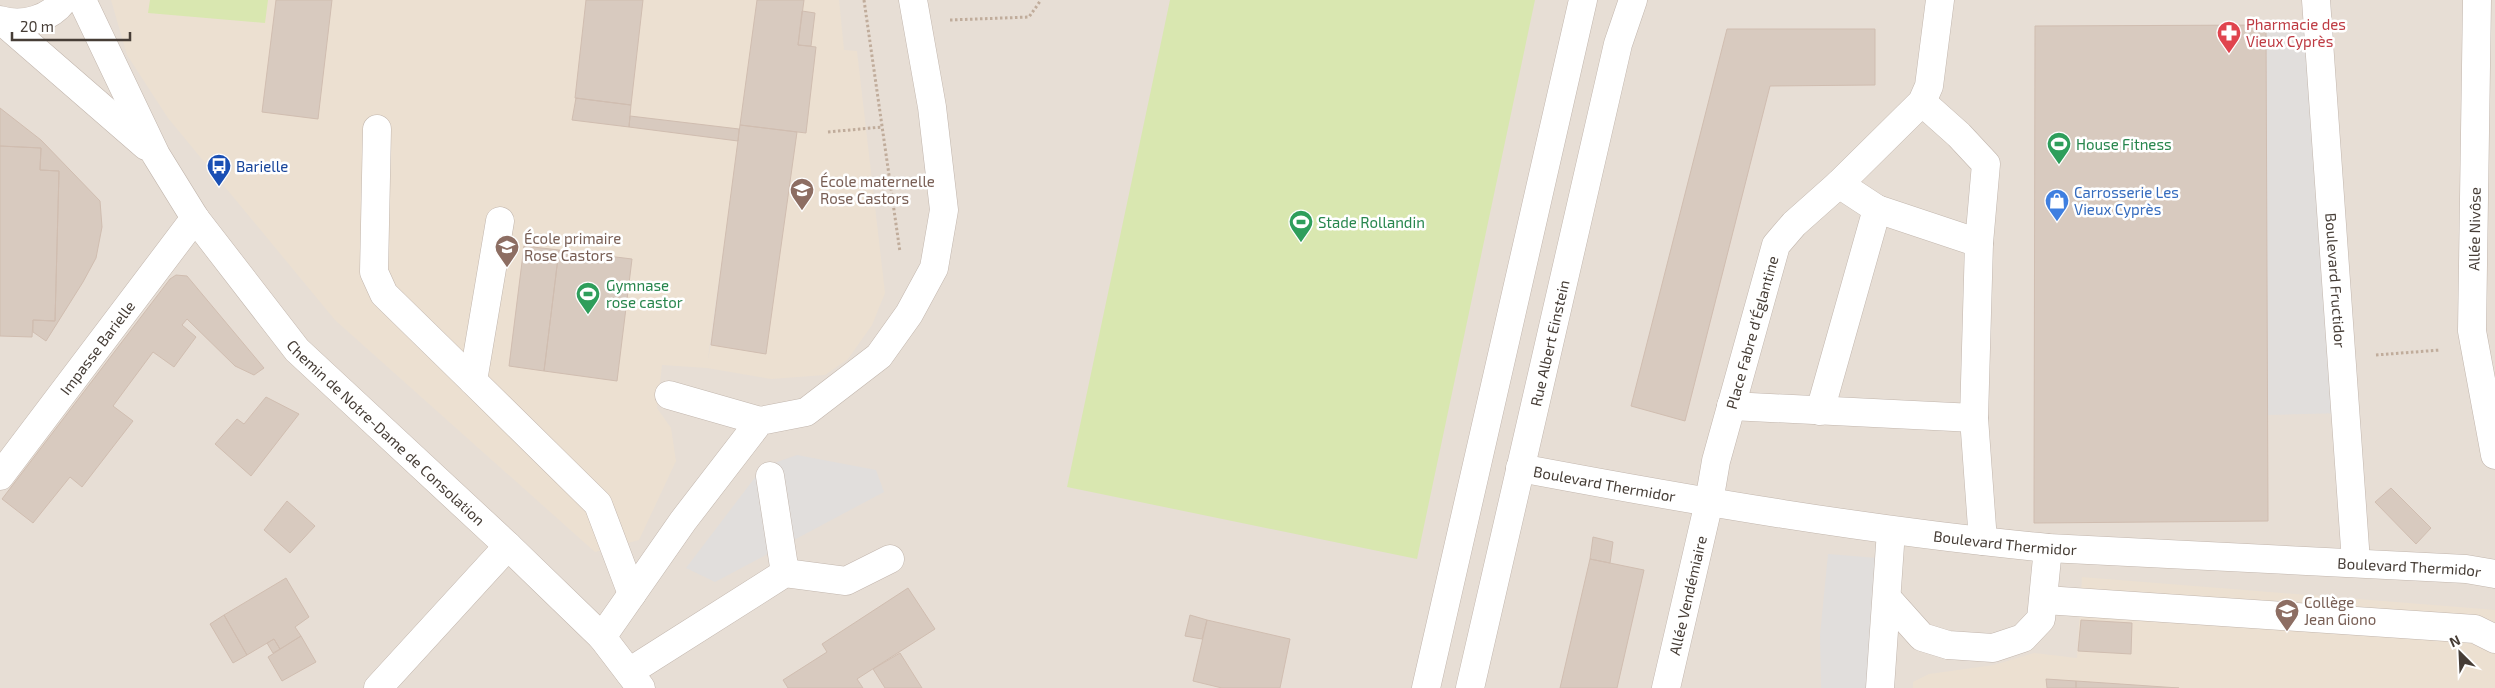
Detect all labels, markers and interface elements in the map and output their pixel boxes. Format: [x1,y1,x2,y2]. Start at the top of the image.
scale bar [12,10,130,42]
place label: Pharmacie des Vieux Cyprès [2246,15,2346,50]
text: 20 m [20,17,54,35]
pharmacy icon: Pharmacie des Vieux Cyprès [2216,20,2242,54]
sports icon: House Fitness [2046,131,2072,165]
place label: House Fitness [2076,135,2172,153]
bus stop icon: Barielle [206,153,232,187]
place label: Barielle [236,157,288,175]
place label: École maternelle Rose Castors [820,172,935,207]
school or university icon: École maternelle Rose Castors [789,177,815,211]
place label: Carrosserie Les Vieux Cyprès [2074,183,2179,218]
street label: Allée Nivôse [2464,187,2484,271]
shop icon: Carrosserie Les Vieux Cyprès [2044,188,2070,222]
sports icon: Stade Rollandin [1288,209,1314,243]
street label: Boulevard Fructidor [2322,212,2350,348]
place label: Stade Rollandin [1318,213,1425,231]
place label: École primaire Rose Castors [524,229,621,264]
school or university icon: École primaire Rose Castors [494,234,520,268]
street label: Place Fabre d'Églantine [1722,254,1782,411]
place label: Gymnase rose castor [606,276,683,311]
street label: Rue Albert Einstein [1526,278,1573,408]
sports icon: Gymnase rose castor [575,281,601,315]
street label: Impasse Barielle [56,297,138,398]
street label: Chemin de Notre-Dame de Consolation [283,336,489,529]
street label: Boulevard Thermidor [1532,462,1677,505]
street label: Boulevard Thermidor [1932,526,2077,558]
street label: Allée Vendémiaire [1665,534,1710,657]
street label: Boulevard Thermidor [2337,554,2483,580]
place label: Collège Jean Giono [2304,593,2376,628]
school or university icon: Collège Jean Giono [2274,598,2300,632]
north arrow [2435,628,2485,678]
text: N [2446,631,2463,650]

